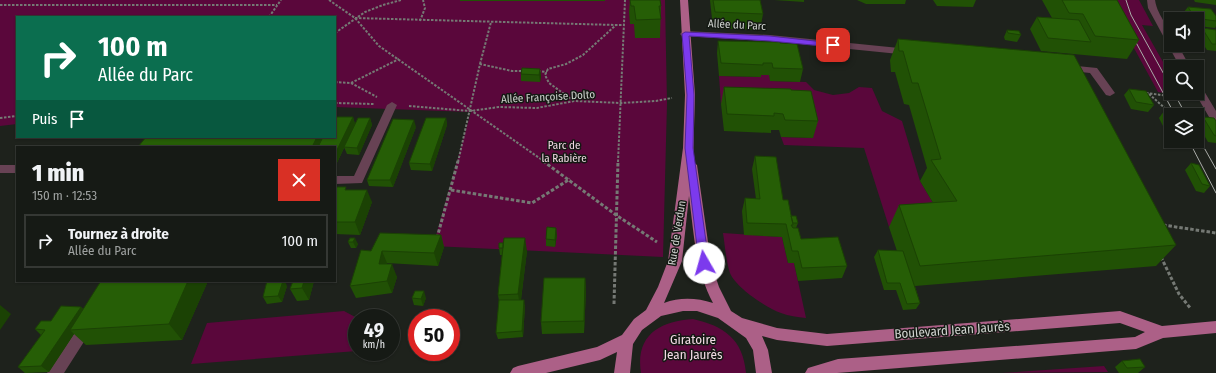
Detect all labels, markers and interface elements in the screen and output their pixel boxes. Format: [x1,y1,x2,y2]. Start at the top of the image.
map controls [1164,12,1204,148]
button: sound [1164,12,1204,52]
street label: Allée du Parc [708,17,767,33]
pin [816,28,850,62]
text: 100 m [98,30,168,63]
icon: right [32,32,84,84]
icon: arrive [822,34,844,56]
button: search [1164,60,1204,100]
text: Allée du Parc [98,64,193,86]
street label: Allée Françoise Dolto [501,88,596,106]
icon: arrive [66,108,88,130]
button: layers [1164,108,1204,148]
text: Puis [32,110,58,128]
park label: Parc de la Rabière [541,139,587,165]
text: 1 min [32,159,84,187]
button: close [278,159,320,201]
text: 150 m · 12:53 [32,188,97,203]
street label: Rue de Verdun [665,200,689,266]
text: Tournez à droite [68,225,169,243]
icon: right [34,230,56,252]
text: 100 m [281,232,318,250]
position arrow [683,242,725,284]
text: Allée du Parc [68,243,137,258]
speed limit sign: 50 [408,309,460,361]
text: 49 [364,318,384,342]
street label: Boulevard Jean Jaurès [894,318,1011,342]
park label: Giratoire Jean Jaurès [664,332,723,362]
text: km/h [363,339,385,351]

